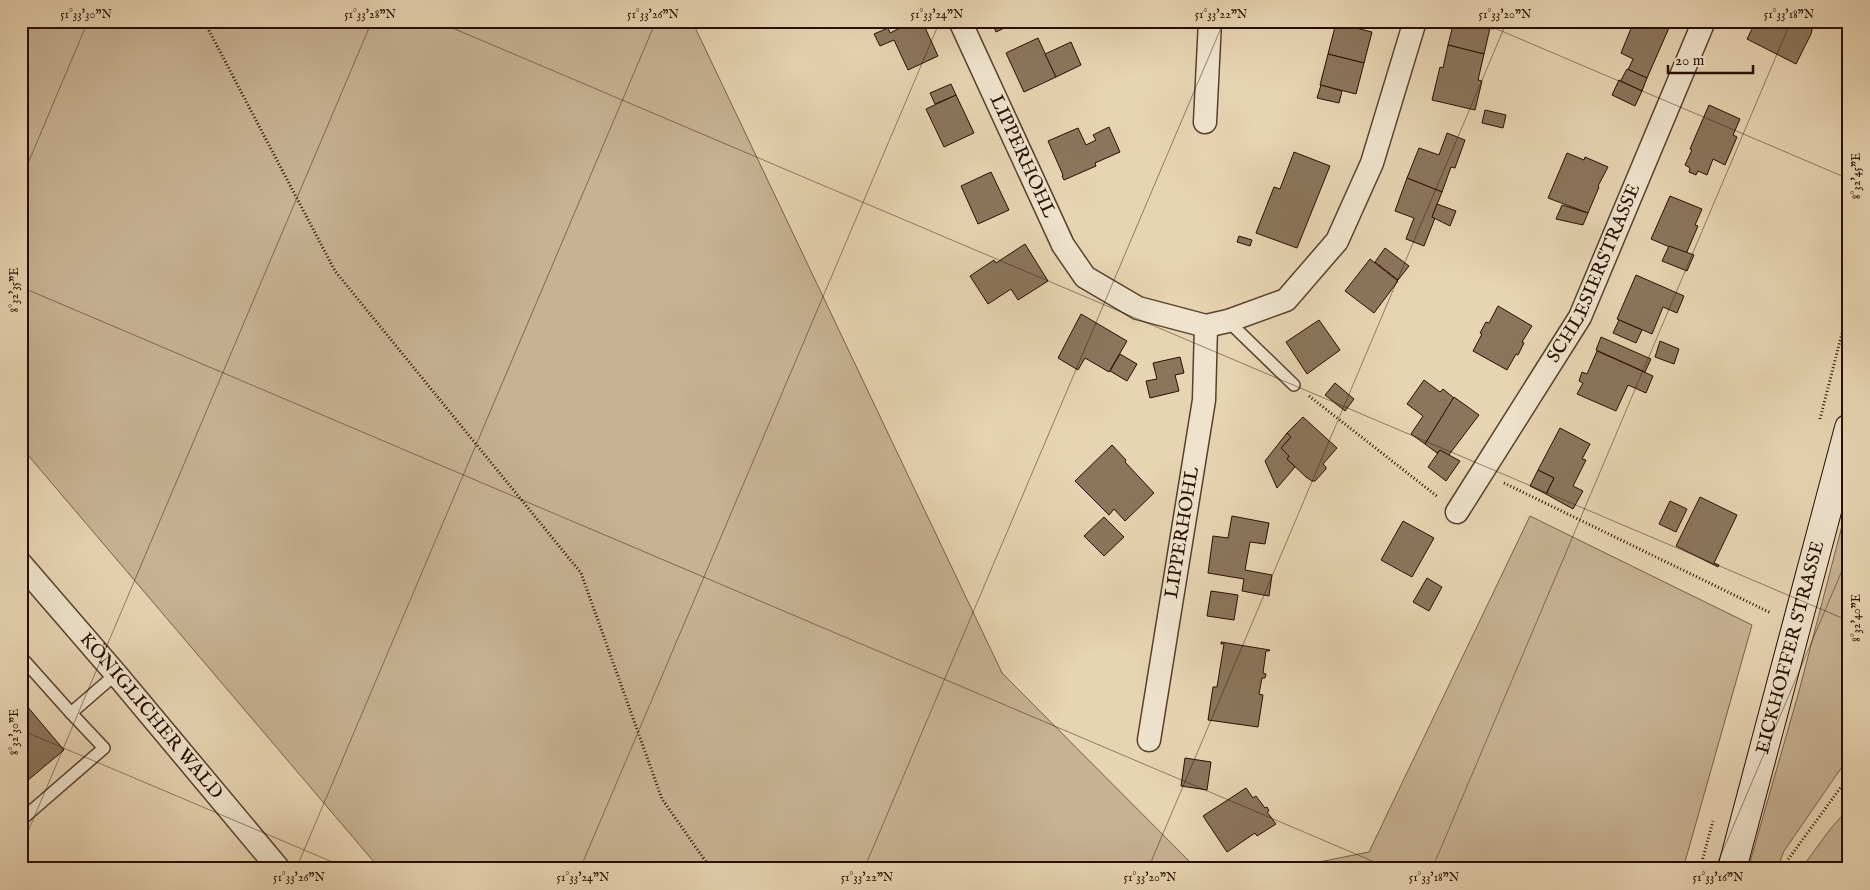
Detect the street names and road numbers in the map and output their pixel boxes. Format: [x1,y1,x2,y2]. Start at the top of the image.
street label: LIPPERHOHL [984,91,1061,222]
street label: SCHLESIERSTRASSE [1542,180,1646,368]
street label: LIPPERHOHL [1160,465,1205,600]
street label: EICKHOFFER STRASSE [1751,539,1830,757]
street label: KÖNIGLICHER WALD [74,628,228,804]

